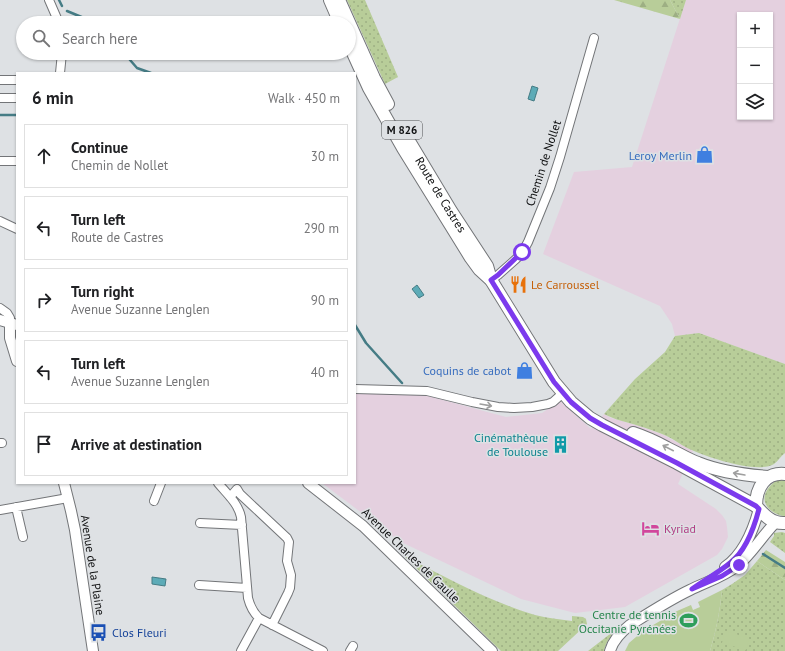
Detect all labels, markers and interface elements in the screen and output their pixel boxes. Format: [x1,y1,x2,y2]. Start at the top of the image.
map controls [737,12,773,120]
button: + [737,12,773,48]
search box [16,16,356,60]
icon: search [30,27,52,49]
text: Search here [62,29,138,48]
button: − [737,48,773,84]
button: layers [737,84,773,120]
text: 6 min [32,87,73,109]
text: Walk · 450 m [268,90,340,107]
street label: Chemin de Nollet [522,118,564,208]
road number: M 826 [382,121,422,139]
text: Continue [71,138,128,157]
icon: ahead [33,145,55,167]
shop icon: Leroy Merlin [695,145,715,165]
text: 30 m [311,148,339,165]
place label: Leroy Merlin [629,148,692,163]
street label: Route de Castres [413,154,470,235]
text: Chemin de Nollet [71,157,168,174]
text: Turn left [71,210,125,229]
icon: left [33,217,55,239]
text: 290 m [304,220,339,237]
text: Route de Castres [71,229,164,246]
route start [513,243,531,261]
restaurant icon: Le Carroussel [508,274,528,294]
place label: Le Carroussel [531,277,600,292]
text: Turn right [71,282,134,301]
icon: right [33,289,55,311]
text: 90 m [311,292,339,309]
text: Avenue Suzanne Lenglen [71,301,210,318]
text: Turn left [71,354,125,373]
shop icon: Coquins de cabot [514,360,534,380]
icon: left [33,361,55,383]
place label: Coquins de cabot [423,363,511,378]
text: 40 m [311,364,339,381]
text: Avenue Suzanne Lenglen [71,373,210,390]
one-way arrow [479,401,492,409]
place label: Cinémathèque de Toulouse [474,430,548,459]
icon: arrive [33,433,55,455]
building icon: Cinémathèque de Toulouse [551,434,571,454]
text: Arrive at destination [71,435,202,454]
one-way arrow [663,444,675,451]
one-way arrow [733,469,746,477]
street label: Avenue Charles de Gaulle [359,504,463,606]
street label: Avenue de la Plaine [78,514,108,616]
hotel icon: Kyriad [641,518,661,538]
place label: Kyriad [664,521,696,536]
route end [730,556,748,574]
place label: Centre de tennis Occitanie Pyrénées [579,607,676,636]
sports icon: Centre de tennis Occitanie Pyrénées [679,611,699,631]
bus stop icon: Clos Fleuri [89,622,109,642]
place label: Clos Fleuri [112,625,167,640]

